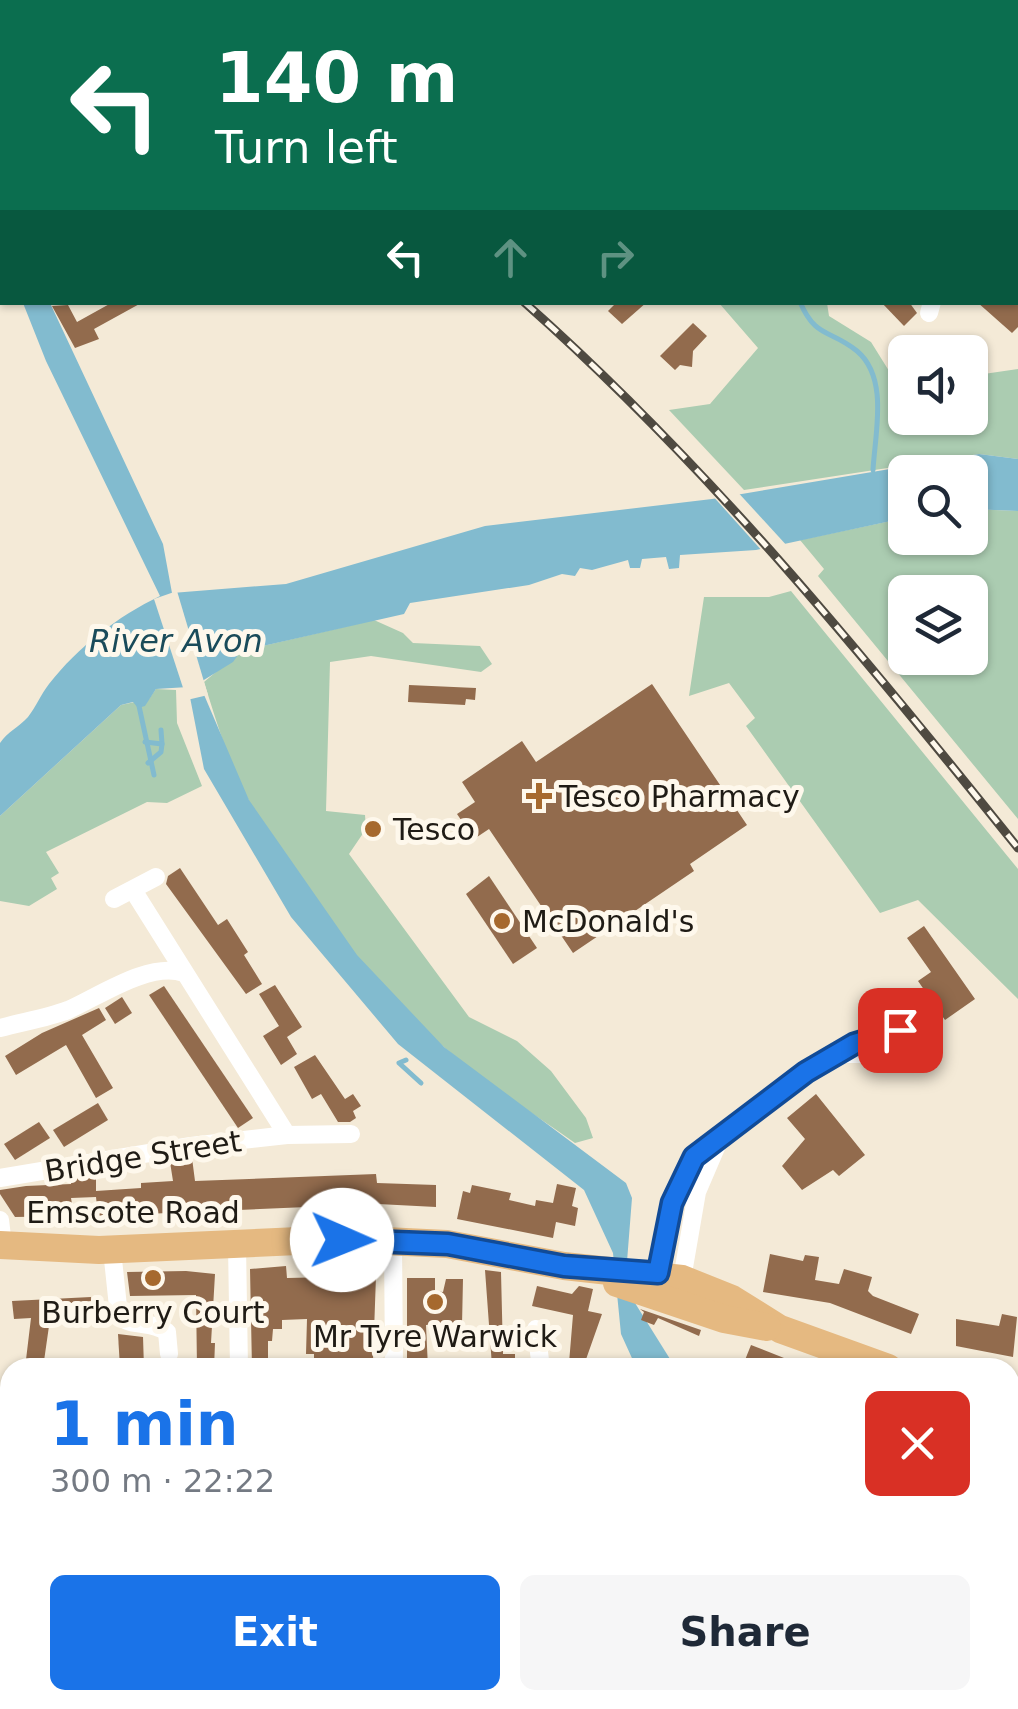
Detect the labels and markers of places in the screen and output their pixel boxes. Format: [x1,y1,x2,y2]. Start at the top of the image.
place label: Tesco Pharmacy [558,779,800,814]
marker: Tesco Pharmacy [528,785,550,807]
place label: Tesco [392,812,475,847]
marker: Tesco [362,818,384,840]
place label: McDonald's [522,904,695,939]
marker: McDonald's [491,910,513,932]
pin [858,988,943,1073]
marker: Burberry Court [142,1267,164,1289]
marker: Mr Tyre Warwick [424,1291,446,1313]
place label: Burberry Court [41,1295,265,1330]
place label: Mr Tyre Warwick [313,1319,558,1354]

